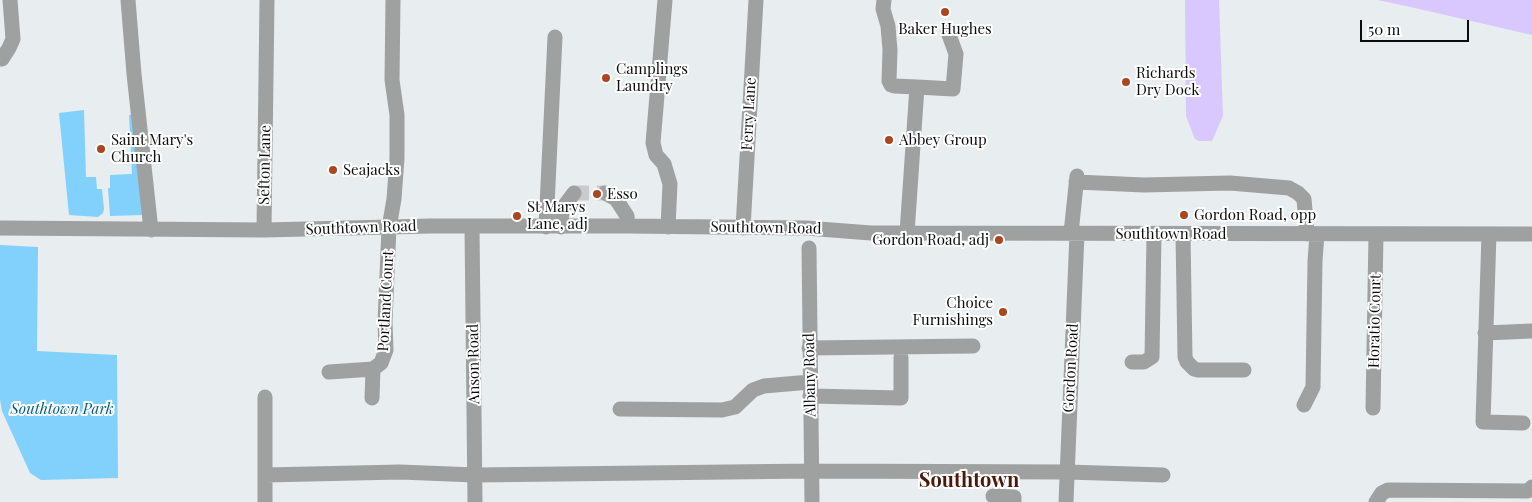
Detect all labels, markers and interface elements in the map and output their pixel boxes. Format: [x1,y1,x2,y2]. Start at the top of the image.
marker: Baker Hughes [939,6,951,18]
scale bar [1362,10,1471,42]
text: 50 m [1368,19,1400,39]
place label: Baker Hughes [898,20,992,38]
place label: Camplings Laundry [616,60,688,95]
place label: Richards Dry Dock [1136,64,1199,99]
marker: Camplings Laundry [600,72,612,84]
marker: Richards Dry Dock [1120,76,1132,88]
street label: Ferry Lane [738,77,760,151]
street label: Sefton Lane [255,125,275,205]
place label: Saint Mary's Church [111,131,193,166]
place label: Abbey Group [899,131,987,149]
marker: Abbey Group [883,134,895,146]
marker: Saint Mary's Church [95,143,107,155]
place label: Seajacks [343,161,400,179]
marker: Seajacks [327,164,339,176]
place label: Esso [607,185,638,203]
marker: Esso [591,188,603,200]
place label: St Marys Lane, adj [527,198,588,233]
place label: Gordon Road, opp [1194,206,1316,224]
marker: Gordon Road, opp [1178,209,1190,221]
marker: St Marys Lane, adj [511,210,523,222]
street label: Southtown Road [305,217,417,239]
street label: Southtown Road [710,218,822,238]
street label: Southtown Road [1116,225,1226,243]
place label: Gordon Road, adj [872,231,989,249]
marker: Gordon Road, adj [993,234,1005,246]
street label: Portland Court [374,250,398,352]
street label: Horatio Court [1365,274,1385,368]
place label: Choice Furnishings [912,294,993,329]
marker: Choice Furnishings [997,306,1009,318]
street label: Gordon Road [1060,323,1082,413]
street label: Anson Road [464,324,484,404]
street label: Albany Road [800,333,820,417]
park label: Southtown Park [11,400,113,418]
district label: Southtown [919,469,1019,493]

